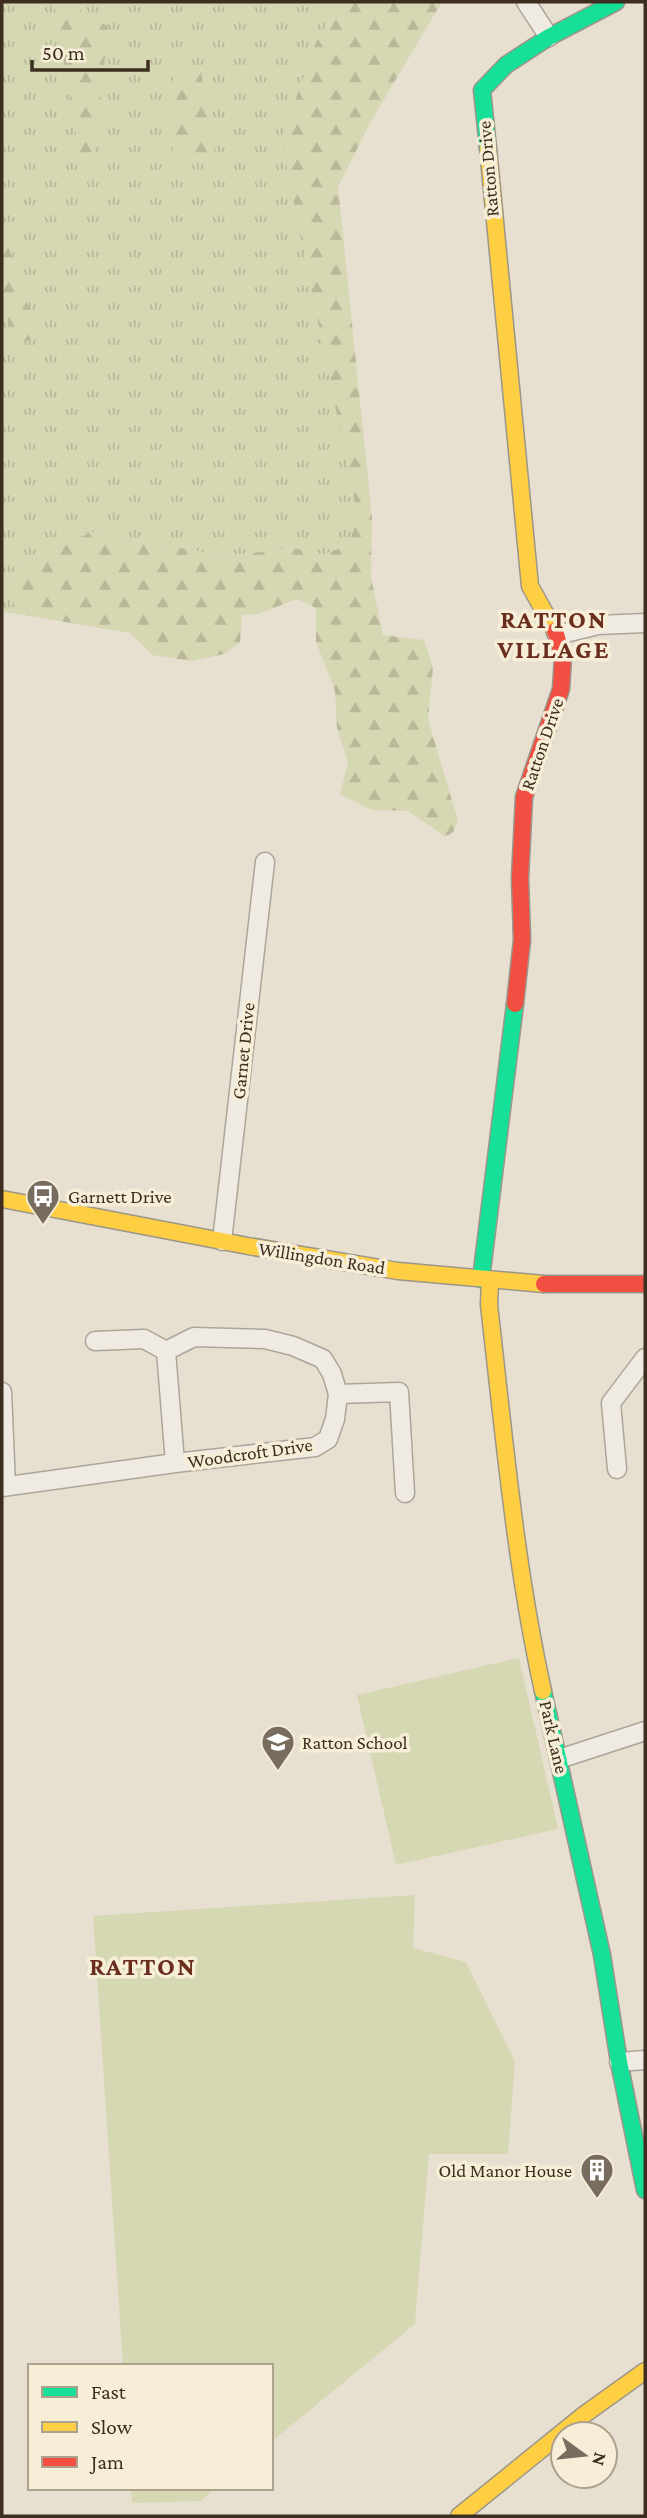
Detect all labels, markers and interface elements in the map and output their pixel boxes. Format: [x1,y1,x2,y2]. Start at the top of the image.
scale bar [32,28,147,72]
text: 50 m [42,41,85,65]
street label: Ratton Drive [473,120,503,218]
district label: RATTON VILLAGE [496,605,611,664]
street label: Ratton Drive [516,695,568,793]
street label: Garnet Drive [227,1002,259,1100]
bus stop icon: Garnett Drive [24,1177,62,1226]
place label: Garnett Drive [68,1186,172,1207]
street label: Willingdon Road [257,1238,387,1278]
street label: Woodcroft Drive [186,1434,314,1472]
street label: Park Lane [535,1699,573,1775]
school or university icon: Ratton School [259,1723,297,1772]
place label: Ratton School [302,1732,408,1753]
district label: RATTON [89,1952,197,1981]
building icon: Old Manor House [578,2151,616,2200]
place label: Old Manor House [438,2160,572,2181]
legend [28,2364,273,2490]
text: Fast [91,2380,127,2404]
text: Slow [91,2415,133,2439]
north arrow [549,2420,619,2490]
text: Jam [89,2450,124,2474]
text: N [588,2450,612,2468]

